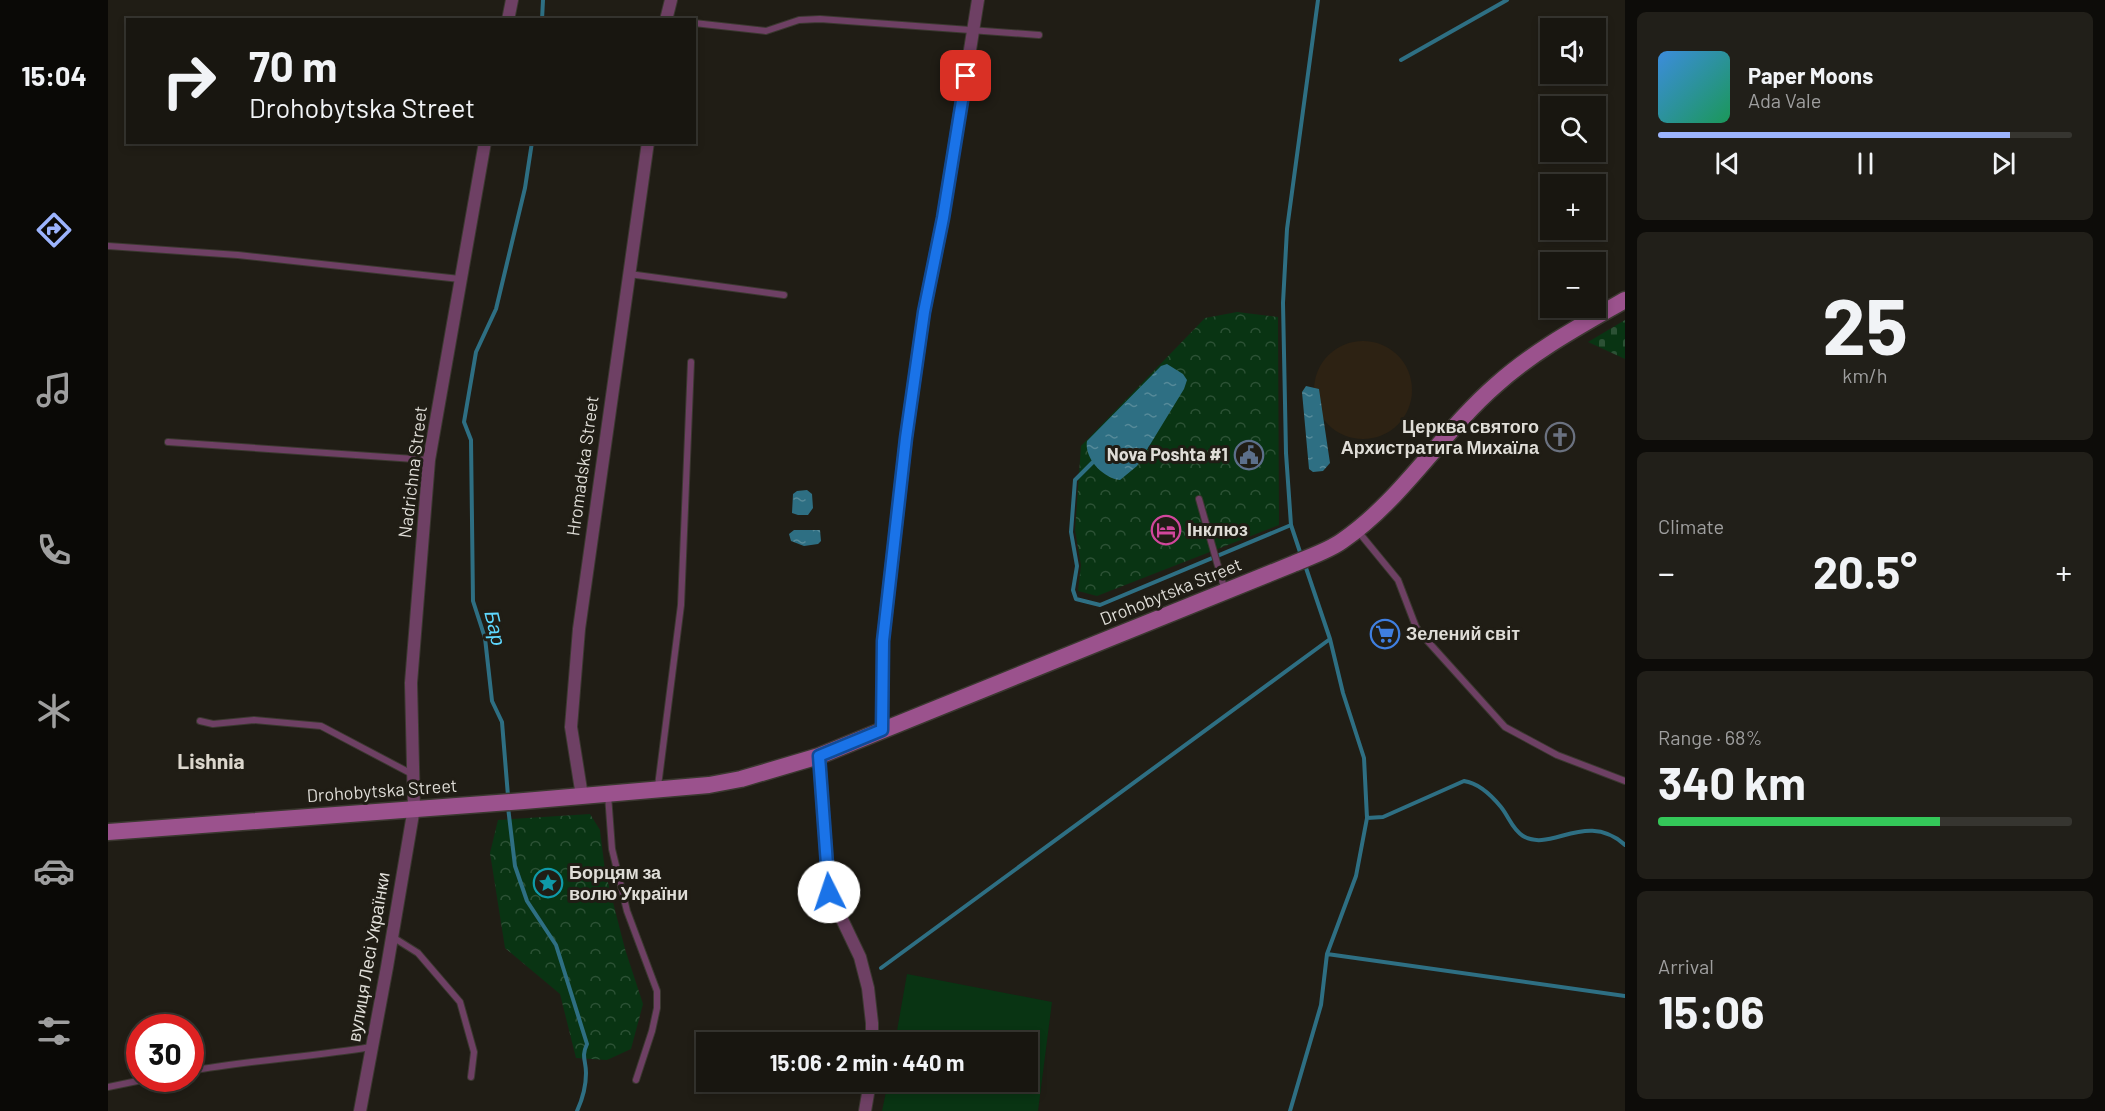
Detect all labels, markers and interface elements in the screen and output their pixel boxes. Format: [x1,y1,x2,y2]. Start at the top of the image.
map controls [1540,18,1606,318]
button: sound [1540,18,1606,84]
text: 70 m [249,40,337,90]
icon: right [150,42,228,120]
pin [940,50,991,101]
text: 15:04 [21,59,87,91]
icon: arrive [949,59,982,92]
text: Paper Moons [1748,62,1873,88]
text: Ada Vale [1748,88,1821,112]
text: Drohobytska Street [249,91,475,123]
button: search [1540,96,1606,162]
icon: previous [1711,147,1744,180]
icon: pause [1849,147,1882,180]
icon: next [1987,147,2020,180]
button: + [1540,174,1606,240]
icon: directions [33,209,75,251]
button: − [1540,252,1606,318]
text: 25 [1822,277,1908,371]
text: km/h [1842,363,1888,387]
icon: music [33,369,75,411]
street label: Hromadska Street [561,394,603,537]
street label: Nadrichna Street [393,405,431,539]
place label: Церква святого Архистратига Михаїла [1341,415,1540,458]
church icon: Церква святого Архистратига Михаїла [1544,421,1576,453]
public building icon: Nova Poshta #1 [1233,439,1265,471]
place label: Nova Poshta #1 [1107,443,1228,465]
hotel icon: Інклюз [1150,514,1182,546]
text: Climate [1658,514,1724,538]
place label: Інклюз [1187,518,1248,540]
icon: phone [33,529,75,571]
text: 20.5° [1813,544,1917,598]
text: − [1658,552,1675,592]
text: + [2056,552,2072,592]
street label: Drohobytska Street [1097,553,1245,630]
water label: Бар [480,608,512,648]
supermarket icon: Зелений світ [1369,618,1401,650]
place label: Зелений світ [1406,622,1520,644]
icon: climate [33,690,75,732]
text: Range · 68% [1658,725,1762,749]
district label: Lishnia [177,748,245,773]
text: 340 km [1658,755,1806,809]
street label: Drohobytska Street [306,774,458,806]
icon: car [33,850,75,892]
position arrow [797,860,861,924]
place label: Борцям за волю України [569,861,688,904]
place icon: Борцям за волю України [532,867,564,899]
street label: вулиця Лесі Українки [342,870,394,1043]
text: Arrival [1658,954,1714,978]
text: 15:06 [1658,984,1764,1038]
icon: filters [33,1010,75,1052]
speed limit sign: 30 [126,1014,204,1092]
text: 15:06 · 2 min · 440 m [770,1049,964,1075]

